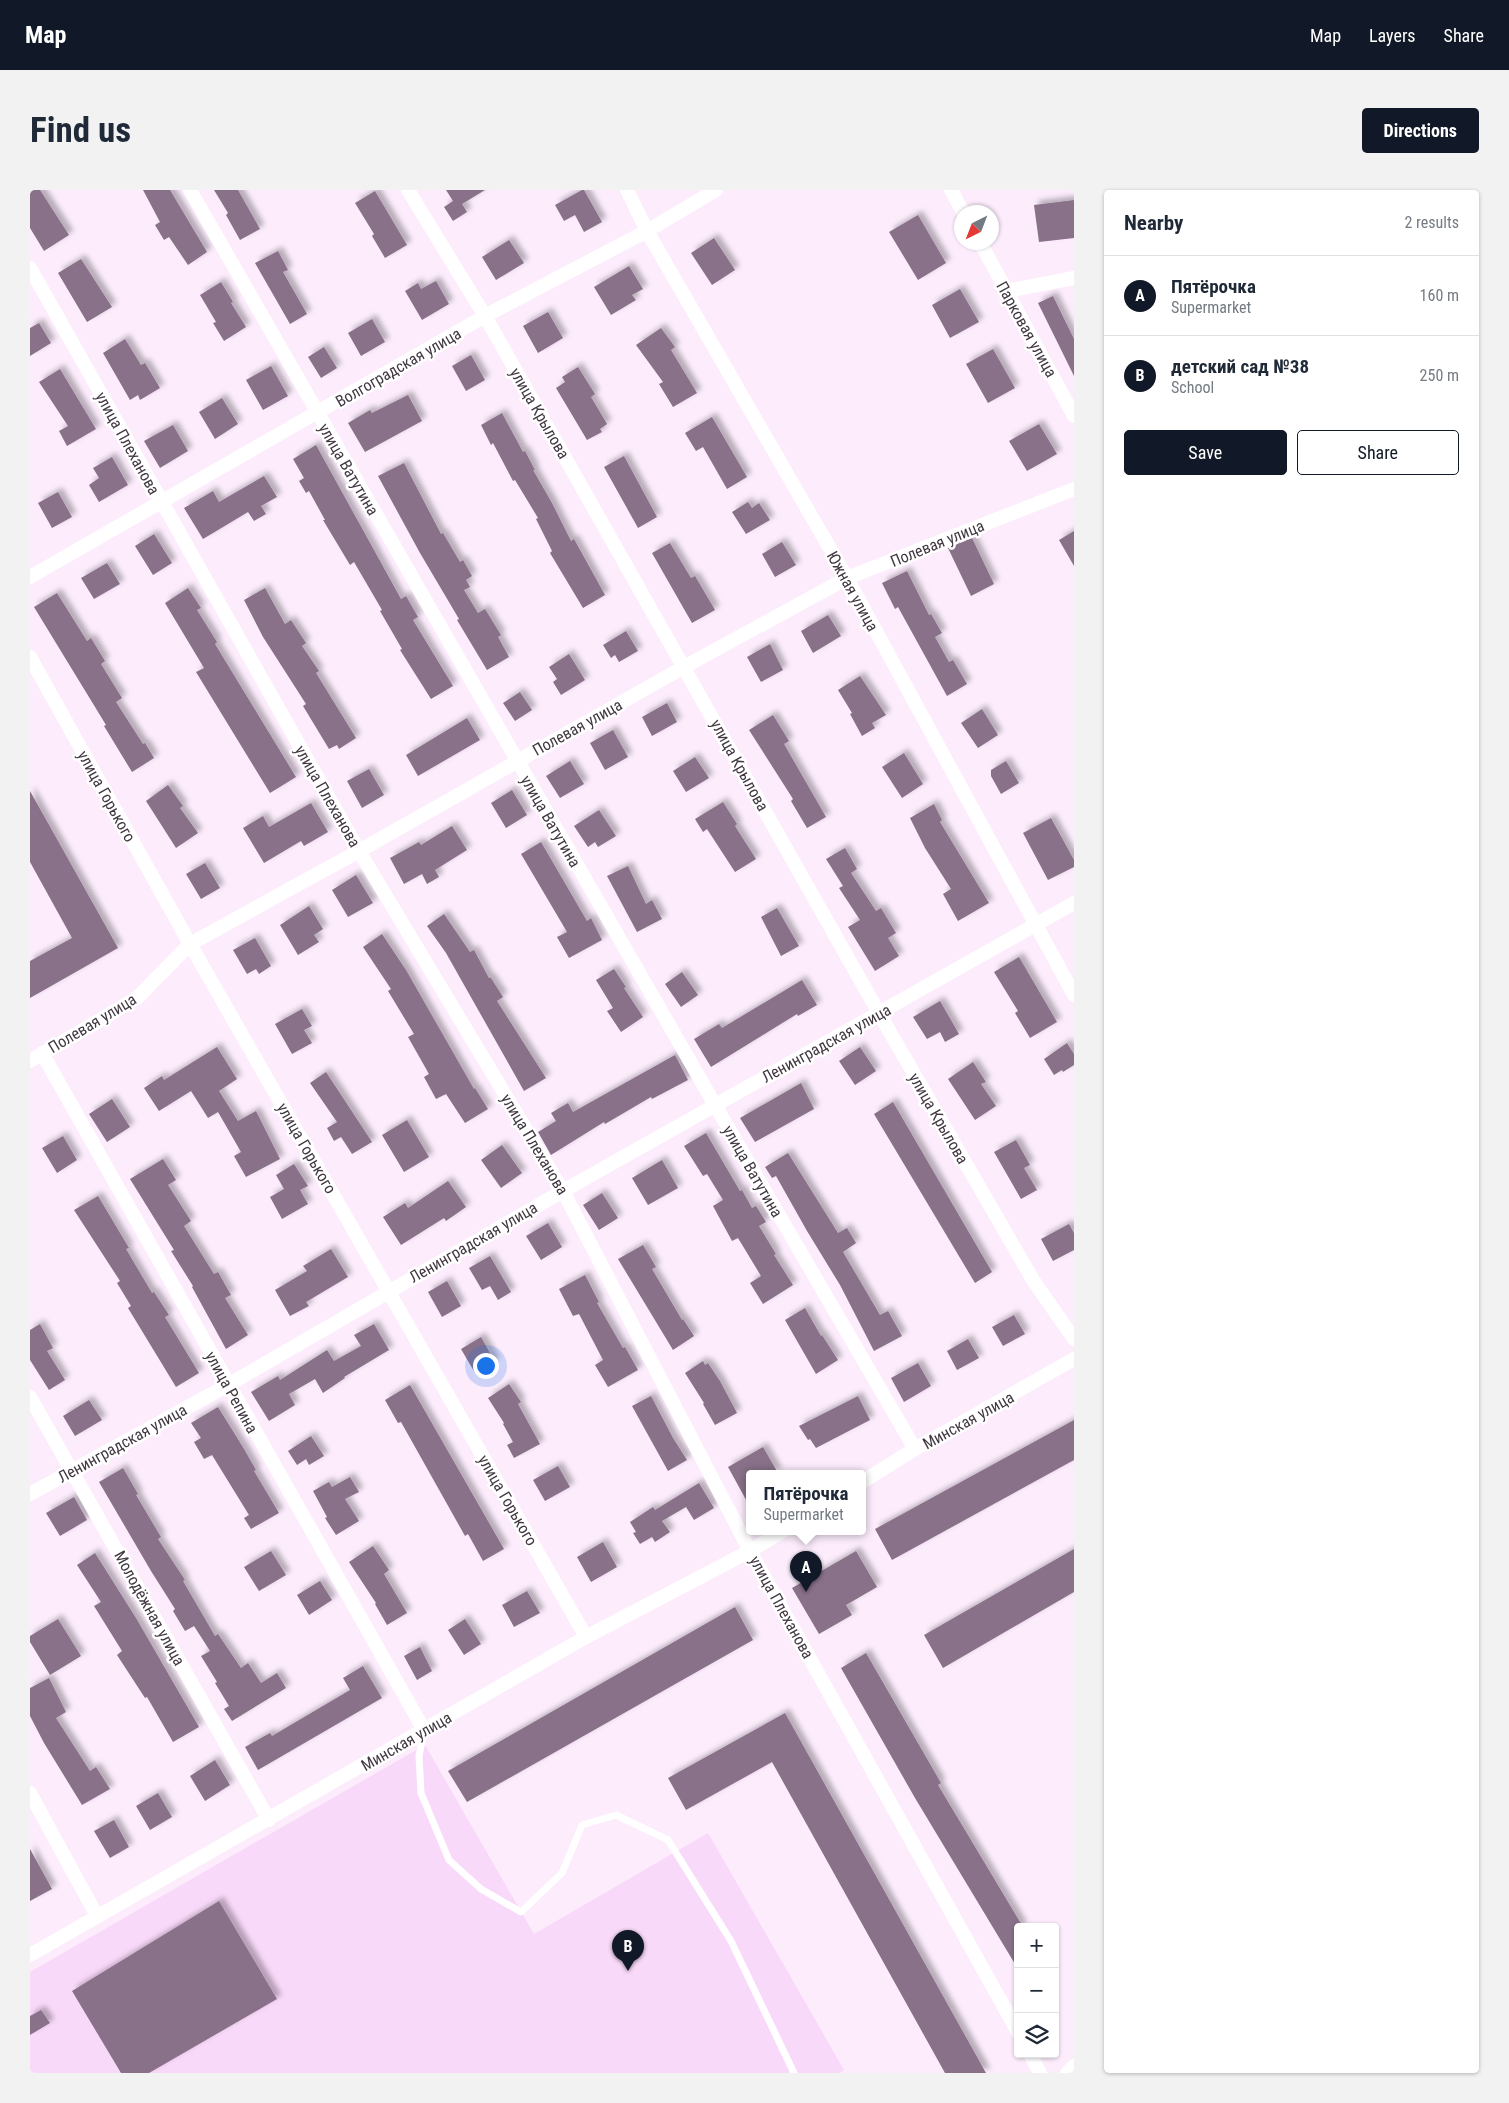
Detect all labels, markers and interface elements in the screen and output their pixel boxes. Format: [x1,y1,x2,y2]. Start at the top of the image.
text: Map [25,21,66,49]
text: Map [1310,25,1341,46]
text: Layers [1369,25,1416,46]
text: Share [1444,25,1484,46]
button: Directions [1362,108,1479,153]
text: Find us [30,110,131,151]
north arrow [954,205,999,250]
text: Nearby [1124,211,1183,235]
text: 2 results [1404,213,1459,232]
text: Пятёрочка [1171,275,1256,298]
street label: Парковая улица [992,278,1061,381]
text: A [1135,286,1145,305]
text: 160 m [1420,286,1459,305]
text: Supermarket [1171,298,1251,317]
street label: Волгоградская улица [332,324,464,411]
text: детский сад №38 [1171,355,1309,378]
street label: улица Крылова [506,364,573,462]
text: B [1136,366,1144,385]
text: 250 m [1420,366,1459,385]
text: School [1171,378,1214,397]
street label: улица Плеханова [91,389,164,498]
street label: улица Ватутина [315,420,383,519]
button: Save [1124,430,1287,475]
button: Share [1297,430,1459,475]
street label: Полевая улица [888,516,987,571]
street label: Южная улица [823,548,882,635]
street label: Полевая улица [529,695,625,760]
street label: улица Крылова [707,716,773,814]
street label: улица Плеханова [291,742,364,851]
street label: улица Горького [74,747,140,845]
street label: улица Ватутина [517,772,585,871]
street label: Полевая улица [45,990,140,1057]
street label: Ленинградская улица [758,1000,894,1087]
street label: улица Крылова [905,1069,972,1167]
street label: улица Плеханова [497,1090,572,1198]
street label: улица Горького [273,1099,340,1197]
street label: улица Ватутина [719,1122,787,1221]
street label: Ленинградская улица [406,1198,541,1287]
street label: улица Репина [201,1348,262,1437]
your location [473,1353,499,1379]
street label: Минская улица [919,1388,1017,1453]
street label: Ленинградская улица [54,1400,190,1487]
street label: улица Горького [474,1451,541,1549]
popup [746,1470,866,1535]
text: Пятёрочка [764,1482,848,1505]
text: Supermarket [764,1505,844,1524]
street label: Молодёжная улица [110,1548,189,1669]
pin: A [790,1551,822,1592]
street label: улица Плеханова [745,1553,818,1662]
street label: Минская улица [358,1708,455,1775]
map controls [1014,1923,1059,2058]
button: + [1014,1923,1059,1968]
pin: B [612,1930,644,1971]
button: − [1014,1968,1059,2013]
button: layers [1014,2013,1059,2058]

